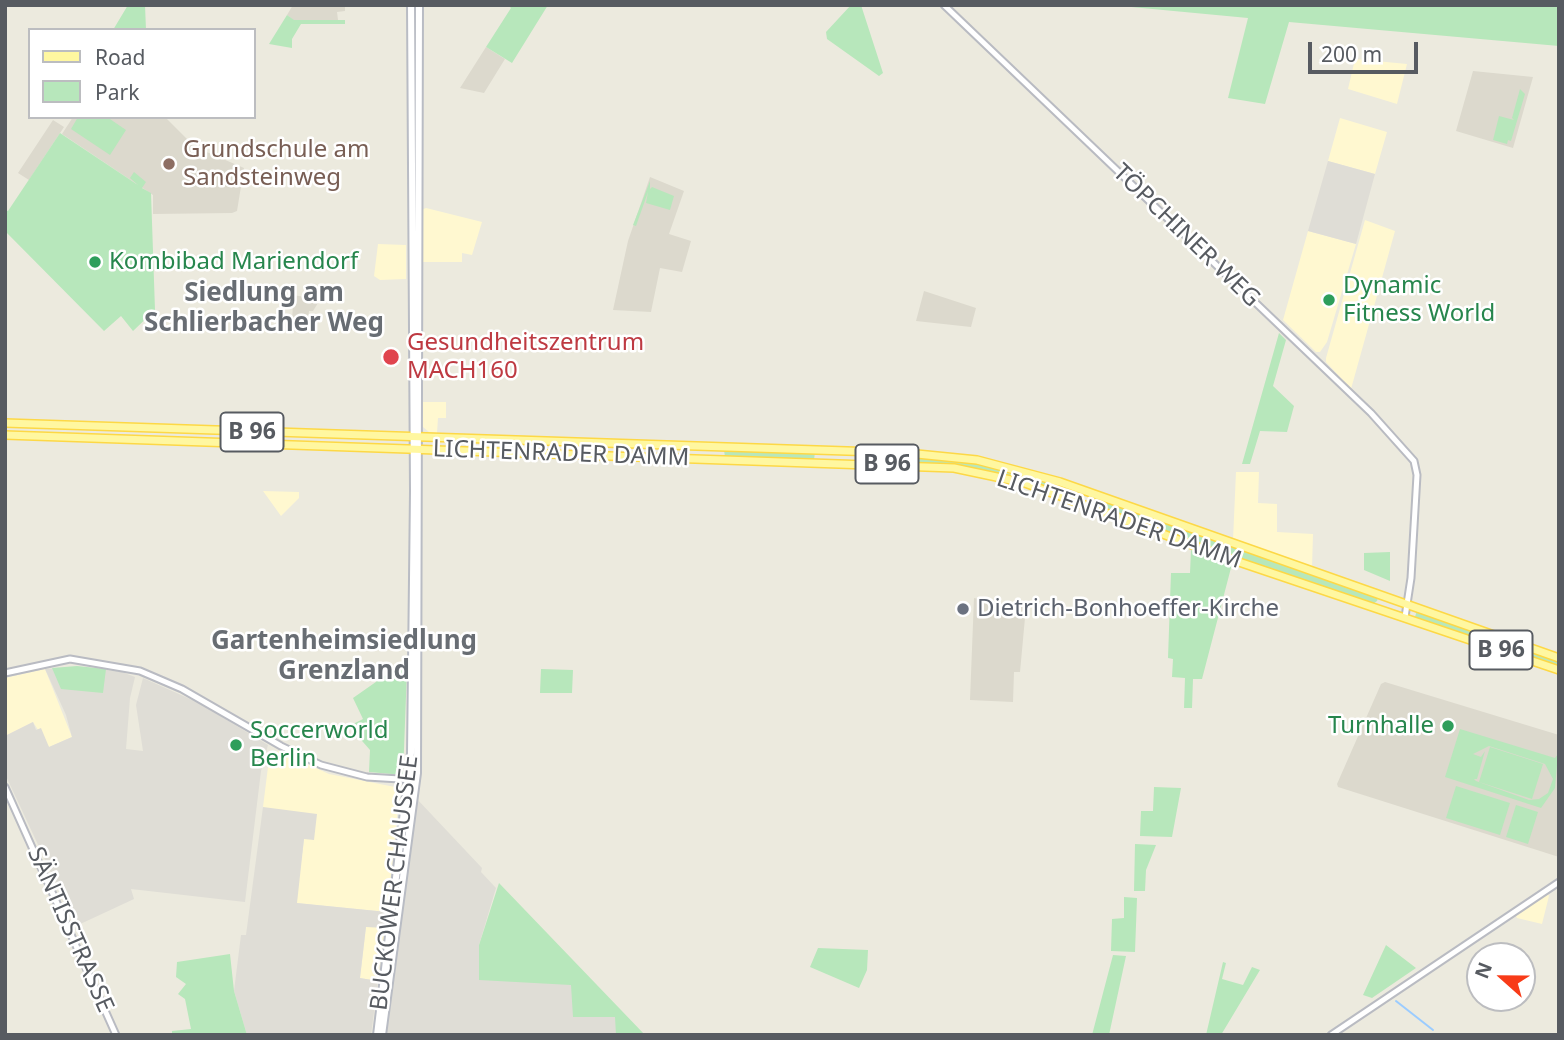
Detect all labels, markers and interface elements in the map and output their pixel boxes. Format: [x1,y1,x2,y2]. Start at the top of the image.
legend [28,28,256,119]
scale bar [1312,28,1422,72]
text: 200 m [1321,40,1382,68]
text: Road [95,43,145,71]
text: Park [95,78,139,106]
place label: Grundschule am Sandsteinweg [183,136,369,192]
marker: Grundschule am Sandsteinweg [161,156,177,172]
street label: TÖPCHINER WEG [1107,159,1265,313]
place label: Kombibad Mariendorf [109,248,358,276]
marker: Kombibad Mariendorf [87,254,103,270]
place label: Dynamic Fitness World [1343,272,1495,328]
district label: Siedlung am Schlierbacher Weg [144,278,384,340]
marker: Dynamic Fitness World [1321,292,1337,308]
place label: Gesundheitszentrum MACH160 [407,329,644,385]
marker: Gesundheitszentrum MACH160 [381,347,401,367]
road number: B 96 [220,412,284,452]
street label: LICHTENRADER DAMM [432,435,690,473]
road number: B 96 [856,445,918,484]
street label: LICHTENRADER DAMM [993,465,1245,575]
place label: Dietrich-Bonhoeffer-Kirche [977,595,1279,623]
marker: Dietrich-Bonhoeffer-Kirche [955,601,971,617]
district label: Gartenheimsiedlung Grenzland [211,626,477,688]
road number: B 96 [1470,630,1532,670]
place label: Turnhalle [1328,712,1434,740]
place label: Soccerworld Berlin [250,717,388,773]
marker: Turnhalle [1440,718,1456,734]
marker: Soccerworld Berlin [228,737,244,753]
street label: BUCKOWER CHAUSSEE [365,754,425,1012]
street label: SÄNTISSTRASSE [21,843,119,1017]
north arrow [1466,942,1536,1012]
text: N [1468,958,1498,982]

